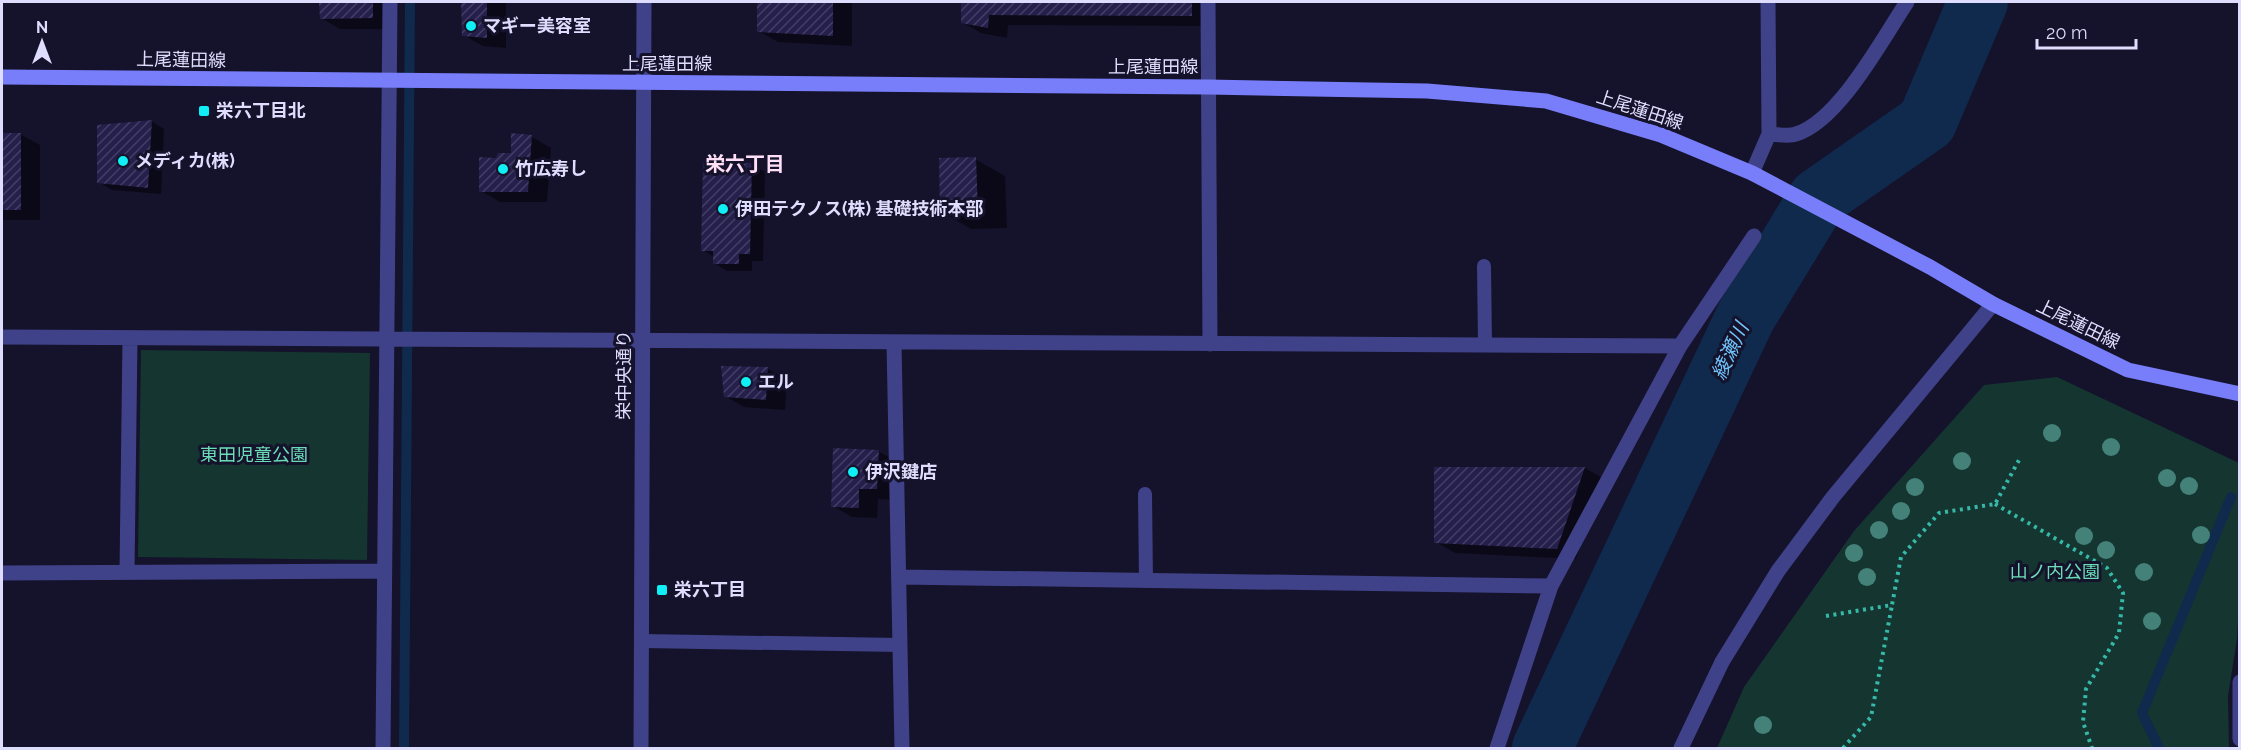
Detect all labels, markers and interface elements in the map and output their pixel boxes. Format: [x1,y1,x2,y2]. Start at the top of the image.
north arrow [12,12,72,72]
scale bar [2037,12,2136,50]
place label: マギー美容室 [483,15,591,36]
text: N [36,18,48,37]
marker: マギー美容室 [464,19,478,33]
text: 20 m [2046,22,2088,43]
street label: 上尾蓮田線 [136,48,226,71]
street label: 上尾蓮田線 [622,53,712,74]
street label: 上尾蓮田線 [1108,56,1198,77]
street label: 上尾蓮田線 [1594,86,1686,133]
place label: 栄六丁目北 [216,100,306,121]
marker: 栄六丁目北 [197,104,211,118]
place label: メディカ(株) [135,150,235,171]
district label: 栄六丁目 [705,152,785,176]
marker: メディカ(株) [116,154,130,168]
place label: 竹広寿し [515,158,587,179]
marker: 竹広寿し [496,162,510,176]
place label: 伊田テクノス(株) 基礎技術本部 [735,198,983,219]
marker: 伊田テクノス(株) 基礎技術本部 [716,202,730,216]
street label: 上尾蓮田線 [2033,294,2123,353]
water label: 綾瀬川 [1706,317,1754,383]
street label: 栄中央通り [613,330,634,420]
place label: エル [758,371,794,392]
marker: エル [739,375,753,389]
park label: 東田児童公園 [200,444,308,465]
place label: 伊沢鍵店 [865,461,937,482]
marker: 伊沢鍵店 [846,465,860,479]
park label: 山ノ内公園 [2010,561,2100,582]
place label: 栄六丁目 [674,579,746,600]
marker: 栄六丁目 [655,583,669,597]

